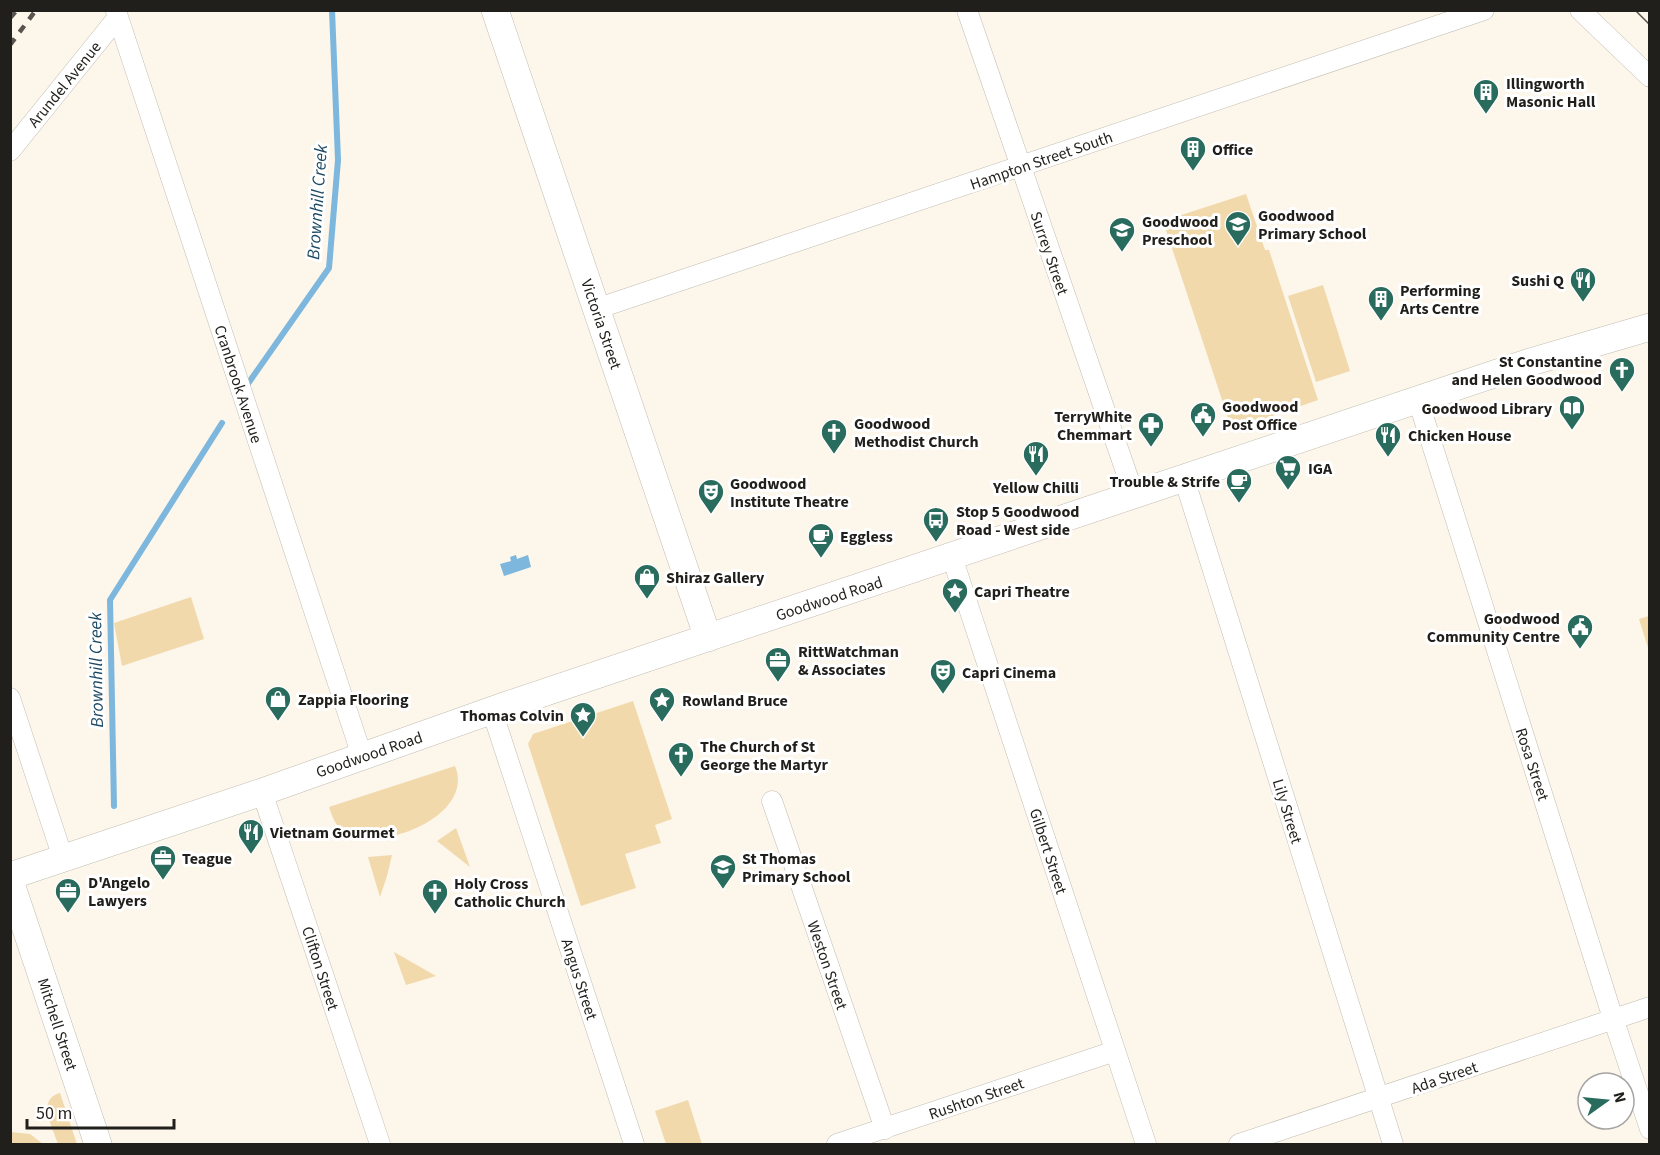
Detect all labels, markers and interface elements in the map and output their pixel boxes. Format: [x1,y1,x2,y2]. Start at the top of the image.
street label: Arundel Avenue [23,37,106,132]
place label: Illingworth Masonic Hall [1506,73,1596,113]
building icon: Illingworth Masonic Hall [1471,77,1501,115]
street label: Hampton Street South [967,126,1116,196]
building icon: Office [1178,134,1208,172]
place label: Office [1212,139,1253,161]
water label: Brownhill Creek [301,143,334,260]
place label: Goodwood Primary School [1258,205,1367,245]
street label: Surrey Street [1024,209,1074,299]
school or university icon: Goodwood Primary School [1223,209,1253,247]
place label: Goodwood Preschool [1142,211,1218,251]
school or university icon: Goodwood Preschool [1107,215,1137,253]
restaurant icon: Sushi Q [1568,265,1598,303]
place label: Sushi Q [1511,270,1564,292]
street label: Victoria Street [575,276,627,373]
place label: Performing Arts Centre [1399,280,1481,320]
building icon: Performing Arts Centre [1366,284,1396,322]
street label: Cranbrook Avenue [209,322,268,446]
place label: St Constantine and Helen Goodwood [1451,351,1602,391]
church icon: St Constantine and Helen Goodwood [1607,355,1637,393]
library icon: Goodwood Library [1557,393,1587,431]
place label: Goodwood Post Office [1222,396,1298,436]
place label: Goodwood Library [1421,398,1553,420]
public building icon: Goodwood Post Office [1188,400,1218,438]
place label: TerryWhite Chemmart [1054,406,1132,446]
pharmacy icon: TerryWhite Chemmart [1136,410,1166,448]
place label: Goodwood Methodist Church [854,413,979,453]
church icon: Goodwood Methodist Church [819,417,849,455]
restaurant icon: Chicken House [1373,420,1403,458]
place label: Chicken House [1408,425,1511,447]
restaurant icon: Yellow Chilli [1021,439,1051,477]
supermarket icon: IGA [1273,453,1303,491]
place label: IGA [1308,458,1333,480]
cafe icon: Trouble & Strife [1224,466,1254,504]
place label: Trouble & Strife [1110,471,1220,493]
place label: Goodwood Institute Theatre [730,473,849,513]
theatre icon: Goodwood Institute Theatre [696,477,726,515]
place label: Yellow Chilli [992,477,1079,499]
place label: Stop 5 Goodwood Road - West side [956,501,1080,541]
bus stop icon: Stop 5 Goodwood Road - West side [921,505,951,543]
cafe icon: Eggless [806,521,836,559]
place label: Eggless [840,526,893,548]
shop icon: Shiraz Gallery [632,562,662,600]
place label: Shiraz Gallery [666,567,765,589]
street label: Goodwood Road [773,571,886,627]
place icon: Capri Theatre [940,576,970,614]
place label: Capri Theatre [974,581,1070,603]
place label: Goodwood Community Centre [1427,608,1560,648]
water label: Brownhill Creek [83,612,110,728]
public building icon: Goodwood Community Centre [1565,612,1595,650]
place label: RittWatchman & Associates [798,641,899,681]
office icon: RittWatchman & Associates [763,645,793,683]
theatre icon: Capri Cinema [928,657,958,695]
place label: Capri Cinema [962,662,1056,684]
shop icon: Zappia Flooring [263,684,293,722]
place icon: Rowland Bruce [647,685,677,723]
place label: Zappia Flooring [298,689,409,711]
place label: Rowland Bruce [682,690,788,712]
place icon: Thomas Colvin [568,700,598,738]
place label: Thomas Colvin [460,705,564,727]
street label: Rosa Street [1510,725,1554,804]
street label: Goodwood Road [313,726,426,783]
place label: The Church of St George the Martyr [700,736,829,776]
church icon: The Church of St George the Martyr [666,740,696,778]
street label: Lily Street [1267,776,1307,847]
street label: Gilbert Street [1024,806,1072,898]
restaurant icon: Vietnam Gourmet [236,817,266,855]
place label: Vietnam Gourmet [269,822,395,844]
office icon: Teague [148,843,178,881]
place label: Teague [182,848,232,870]
place label: St Thomas Primary School [742,848,851,888]
school or university icon: St Thomas Primary School [708,852,738,890]
place label: D'Angelo Lawyers [88,872,150,912]
place label: Holy Cross Catholic Church [454,873,566,913]
office icon: D'Angelo Lawyers [53,876,83,914]
church icon: Holy Cross Catholic Church [420,877,450,915]
street label: Weston Street [802,918,853,1013]
street label: Clifton Street [296,923,344,1014]
street label: Angus Street [556,936,603,1023]
street label: Mitchell Street [32,975,83,1074]
street label: Ada Street [1408,1056,1481,1100]
north arrow [1576,1071,1636,1131]
street label: Rushton Street [926,1072,1027,1125]
text: N [1608,1089,1632,1105]
scale bar [27,1092,174,1130]
text: 50 m [36,1101,72,1126]

